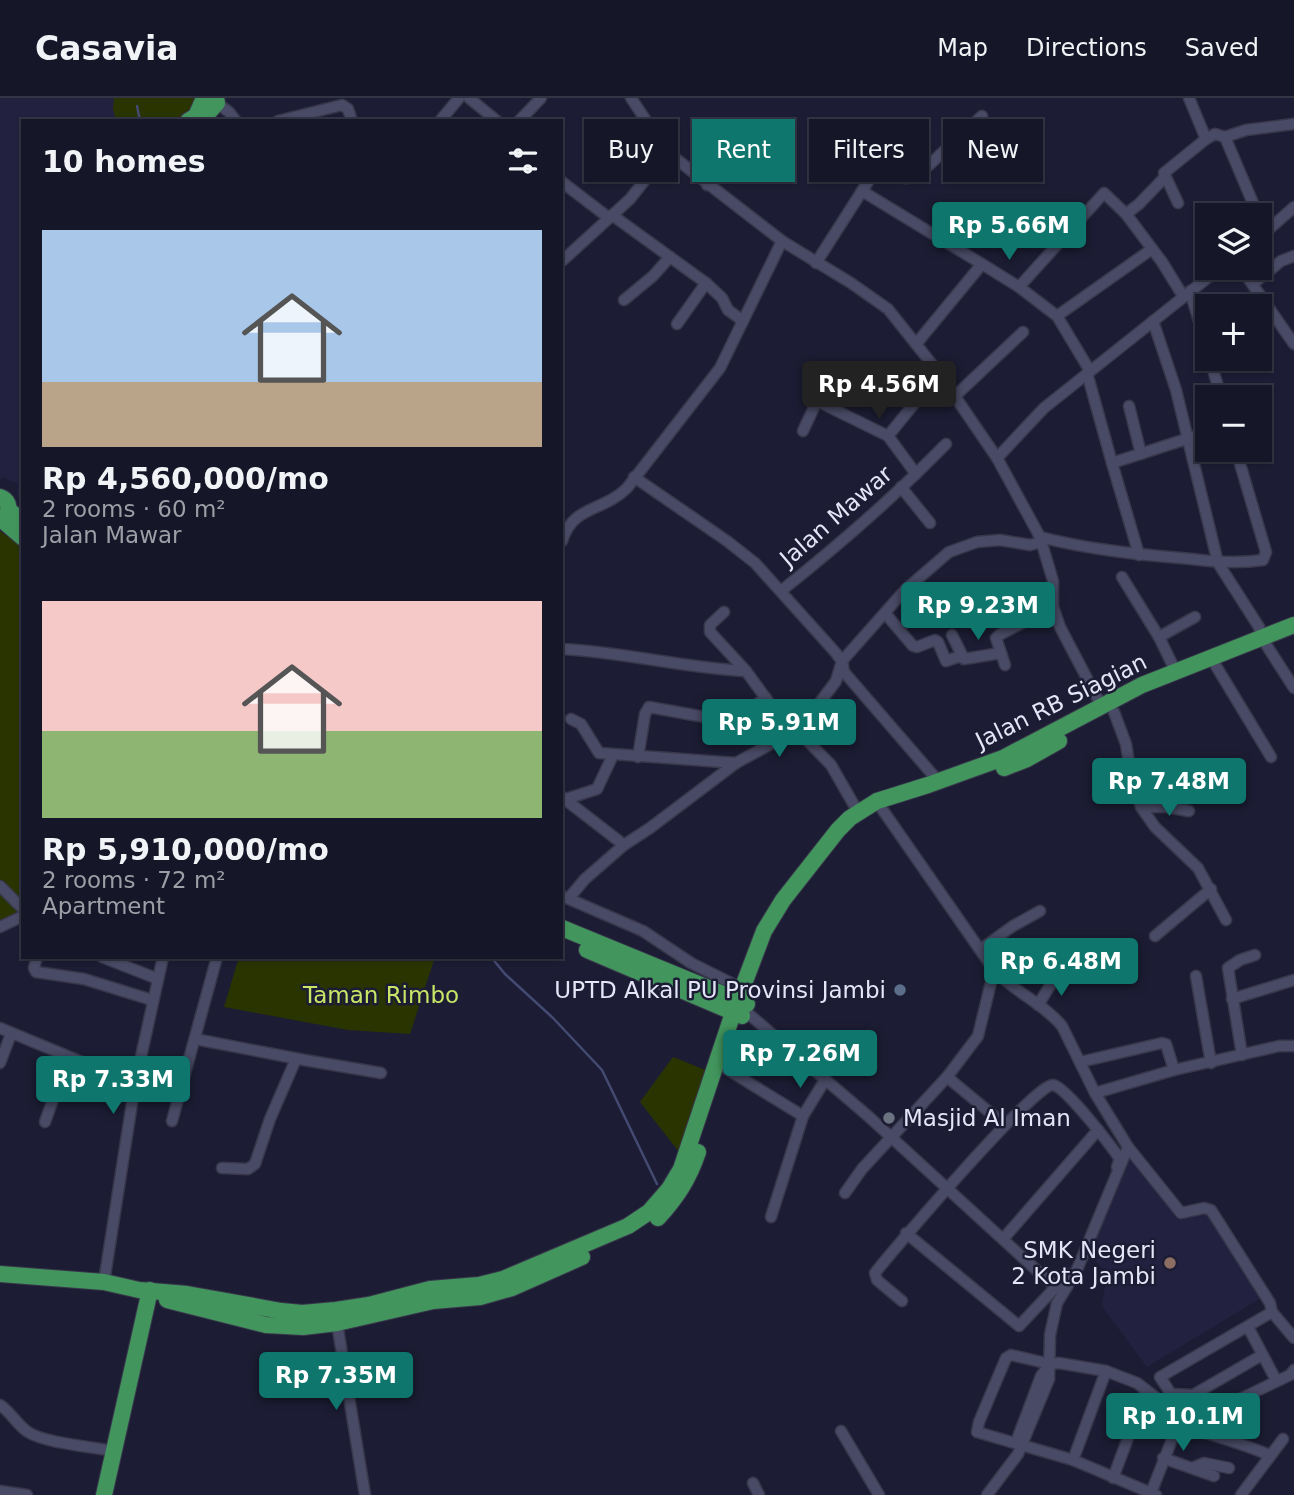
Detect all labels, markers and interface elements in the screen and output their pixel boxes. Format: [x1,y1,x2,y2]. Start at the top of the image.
text: Casavia [35,29,179,68]
text: Map [937,34,988,62]
text: Directions [1026,34,1147,62]
text: Saved [1185,34,1259,62]
chip: Buy [584,119,678,182]
chip: Rent [692,119,795,182]
chip: Filters [809,119,929,182]
chip: New [943,119,1043,182]
icon: filters [504,142,542,180]
text: 10 homes [42,144,206,179]
pin: Rp 5.66M [937,202,1081,262]
map controls [1195,203,1272,462]
button: layers [1195,203,1272,280]
text: Rp 5.66M [948,212,1070,238]
icon: home [229,275,355,401]
button: + [1195,294,1272,371]
pin: Rp 4.56M [807,362,951,421]
text: Rp 4.56M [818,371,940,397]
button: − [1195,385,1272,462]
street label: Jalan Mawar [773,460,898,573]
text: Rp 4,560,000/mo [42,461,329,496]
text: 2 rooms · 60 m² [42,496,226,522]
text: Jalan Mawar [42,522,182,548]
pin: Rp 9.23M [906,582,1050,642]
text: Rp 9.23M [917,592,1039,618]
icon: home [229,646,355,772]
street label: Jalan RB Siagian [969,648,1151,755]
pin: Rp 5.91M [707,700,851,759]
text: Rp 5.91M [718,709,840,735]
pin: Rp 7.48M [1097,758,1241,818]
text: Rp 7.48M [1108,768,1230,794]
text: Rp 5,910,000/mo [42,832,329,867]
text: 2 rooms · 72 m² [42,867,226,893]
text: Apartment [42,893,165,919]
pin: Rp 6.48M [989,939,1133,998]
text: Rp 6.48M [1000,948,1122,974]
place label: UPTD Alkal PU Provinsi Jambi [554,977,886,1003]
park label: Taman Rimbo [302,982,459,1008]
marker: UPTD Alkal PU Provinsi Jambi [892,982,908,998]
pin: Rp 7.26M [728,1030,872,1090]
text: Rp 7.26M [739,1040,861,1066]
pin: Rp 7.33M [41,1056,185,1116]
text: Rp 7.33M [52,1066,174,1092]
place label: Masjid Al Iman [903,1105,1071,1131]
marker: Masjid Al Iman [881,1110,897,1126]
place label: SMK Negeri 2 Kota Jambi [1011,1237,1156,1289]
marker: SMK Negeri 2 Kota Jambi [1162,1255,1178,1271]
pin: Rp 7.35M [264,1352,408,1412]
text: Rp 7.35M [275,1362,397,1388]
pin: Rp 10.1M [1111,1394,1255,1453]
text: Rp 10.1M [1122,1403,1244,1429]

